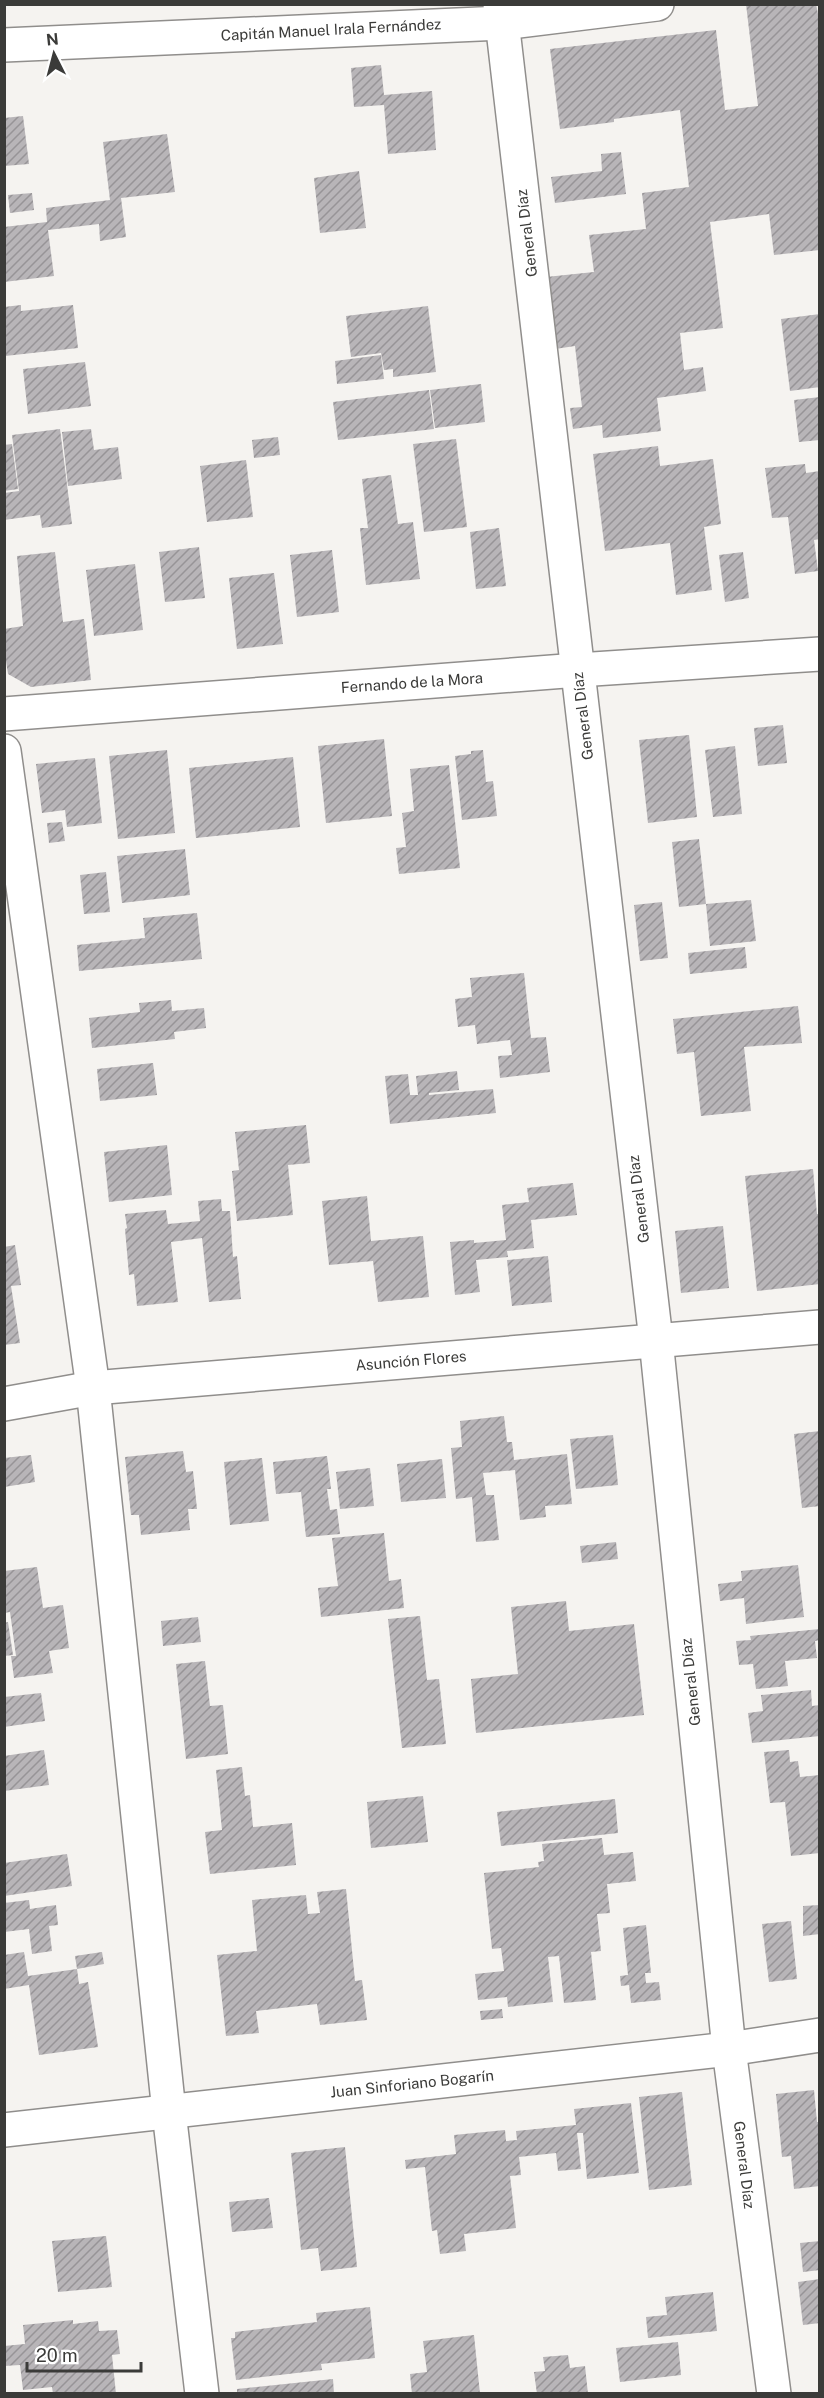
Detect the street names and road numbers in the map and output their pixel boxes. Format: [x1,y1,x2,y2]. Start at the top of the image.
street label: Capitán Manuel Irala Fernández [220,15,442,44]
street label: General Díaz [513,188,540,278]
street label: Fernando de la Mora [340,669,484,696]
street label: General Díaz [569,671,596,761]
street label: General Díaz [625,1154,652,1244]
street label: Asunción Flores [355,1347,467,1374]
street label: General Díaz [677,1637,704,1727]
street label: Juan Sinforiano Bogarín [329,2066,495,2101]
street label: General Díaz [731,2120,758,2210]

